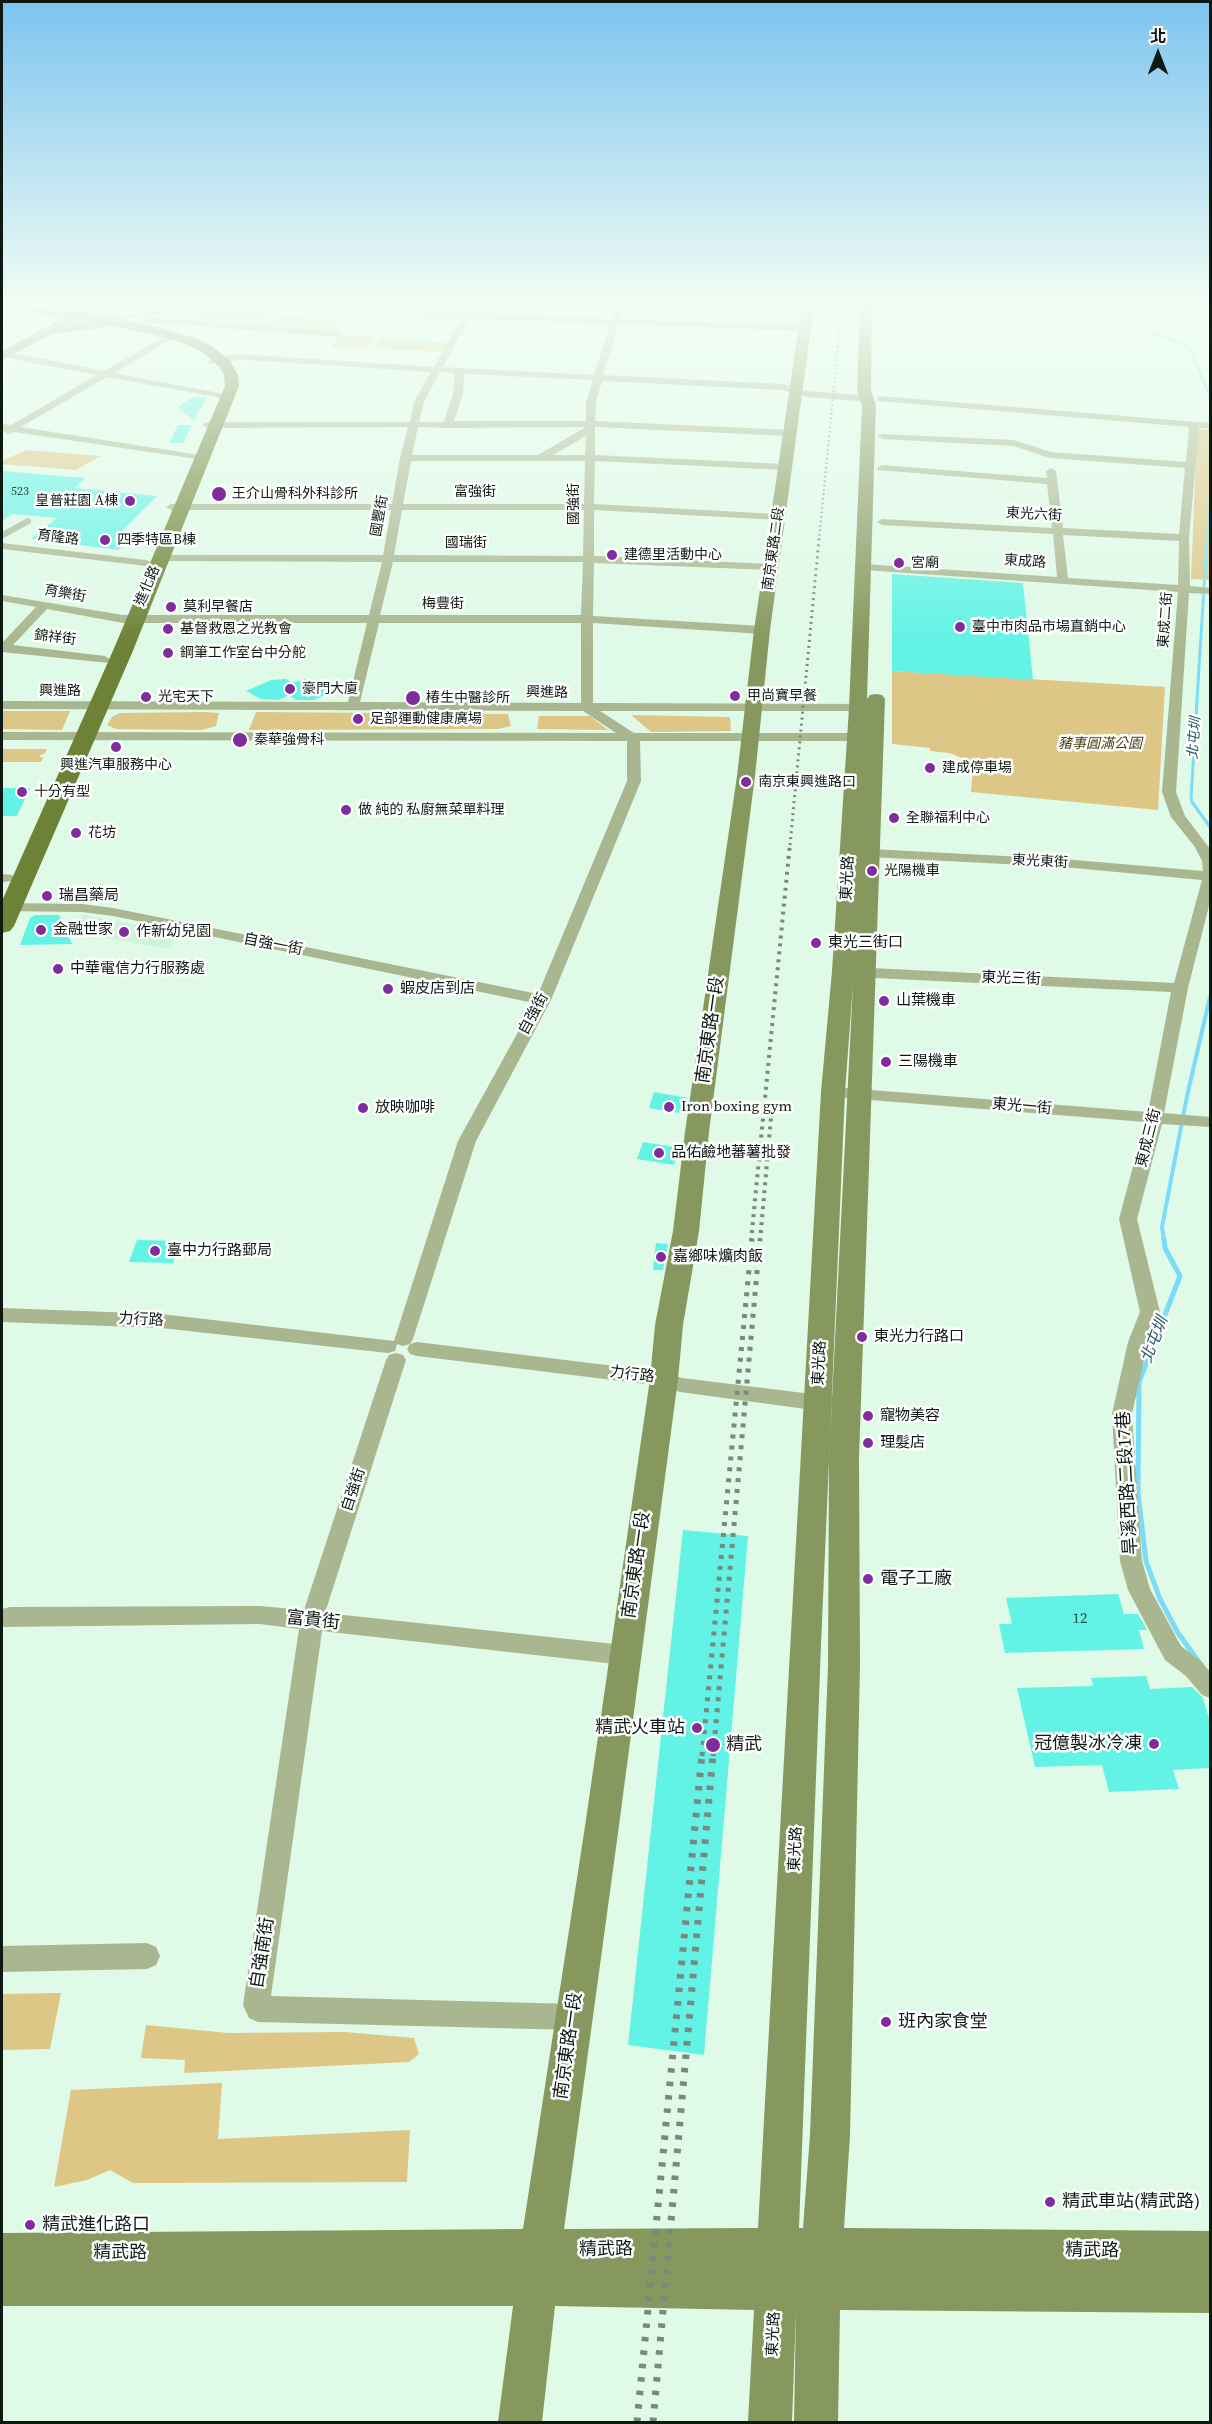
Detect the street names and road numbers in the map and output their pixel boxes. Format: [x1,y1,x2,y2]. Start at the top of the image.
street label: 國強街 [566,483,582,525]
street label: 富強街 [454,484,496,500]
street label: 國豐街 [368,494,392,538]
street label: 東光六街 [1006,505,1062,525]
street label: 南京東路二段 [760,506,788,592]
street label: 育隆路 [36,527,80,549]
street label: 國瑞街 [445,535,487,551]
street label: 東成路 [1003,552,1047,572]
street label: 進化路 [132,563,164,609]
street label: 育樂街 [43,582,87,606]
street label: 東成二街 [1156,591,1176,649]
street label: 梅豐街 [422,596,464,612]
street label: 錦祥街 [33,627,77,649]
street label: 興進路 [39,683,81,699]
street label: 興進路 [526,684,568,702]
street label: 東光東街 [1012,852,1068,872]
street label: 東光路 [838,855,858,901]
street label: 自強一街 [242,930,304,960]
street label: 東光三街 [981,969,1041,989]
street label: 南京東路一段 [693,975,729,1085]
street label: 自強街 [515,990,553,1038]
street label: 東光一街 [991,1095,1053,1119]
street label: 東成三街 [1133,1107,1165,1169]
street label: 力行路 [118,1310,164,1330]
street label: 東光路 [810,1340,830,1386]
street label: 力行路 [609,1363,655,1387]
street label: 旱溪西路二段17巷 [1113,1411,1143,1555]
street label: 自強街 [338,1466,370,1514]
street label: 南京東路一段 [619,1510,655,1620]
street label: 富貴街 [285,1607,341,1635]
street label: 東光路 [786,1826,806,1872]
street label: 自強南街 [247,1916,279,1990]
street label: 南京東路一段 [551,1991,587,2101]
street label: 精武路 [579,2239,633,2261]
street label: 精武路 [1065,2240,1119,2262]
street label: 精武路 [93,2242,147,2264]
street label: 東光路 [764,2311,784,2357]

